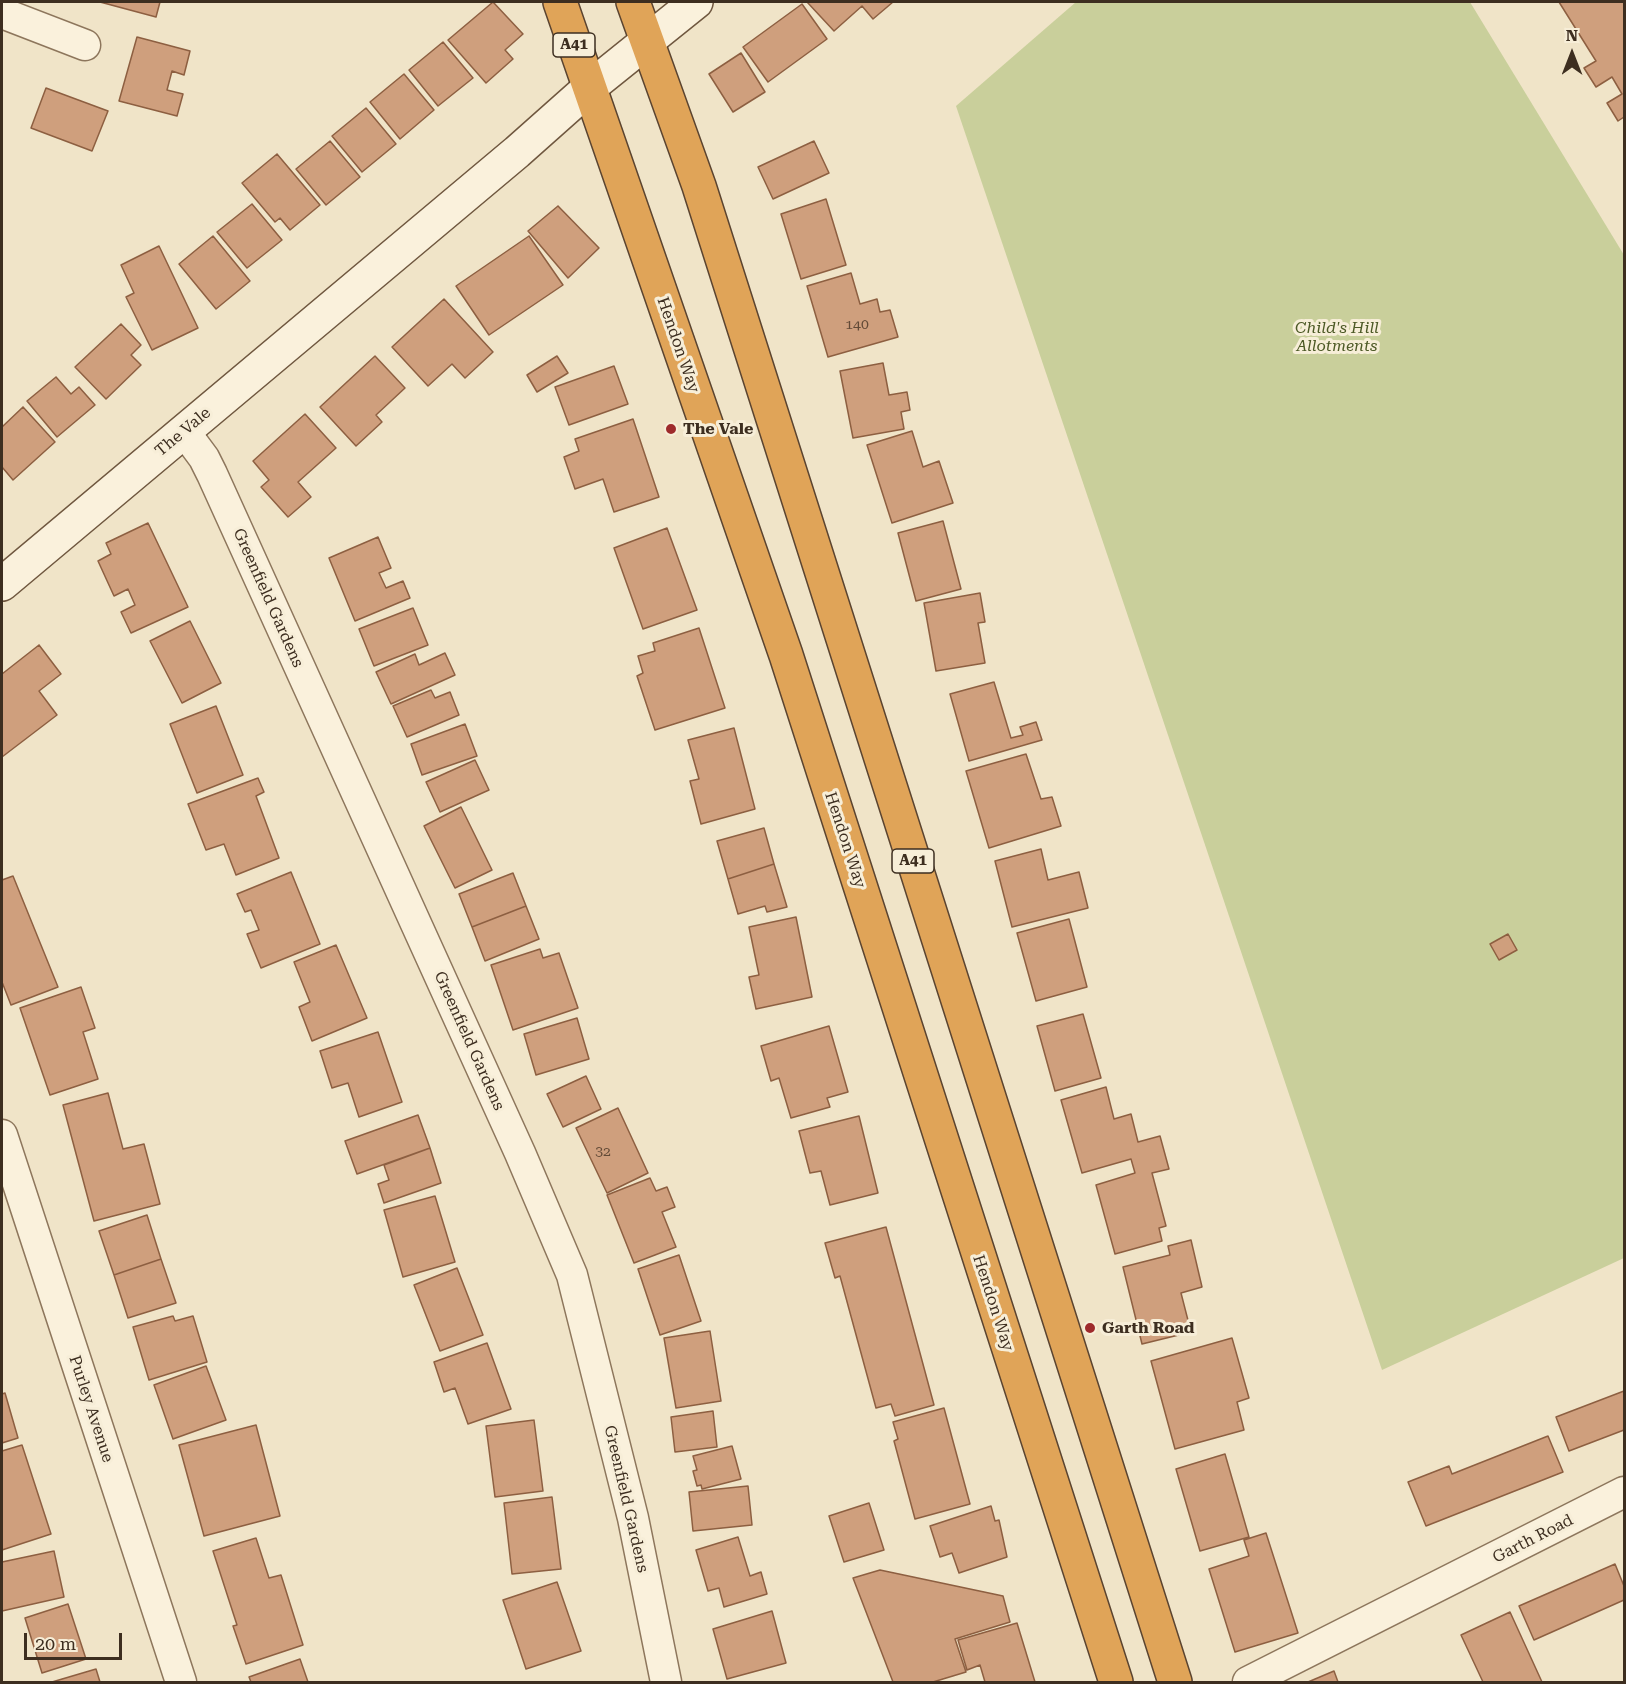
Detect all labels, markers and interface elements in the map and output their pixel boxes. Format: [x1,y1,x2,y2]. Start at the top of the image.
north arrow [1542,24,1602,84]
text: N [1566,26,1578,45]
road number: A41 [553,33,595,57]
street label: Hendon Way [653,295,703,395]
house number: 140 [845,317,869,333]
park label: Child's Hill Allotments [1295,318,1379,356]
street label: The Vale [151,403,215,461]
place label: The Vale [683,419,753,439]
marker: The Vale [664,422,678,436]
street label: Greenfield Gardens [229,525,307,671]
street label: Hendon Way [820,789,870,891]
road number: A41 [892,849,934,873]
street label: Greenfield Gardens [430,968,508,1114]
house number: 32 [595,1144,611,1160]
street label: Hendon Way [968,1252,1018,1354]
place label: Garth Road [1102,1318,1194,1338]
marker: Garth Road [1083,1321,1097,1335]
street label: Purley Avenue [65,1353,117,1465]
street label: Greenfield Gardens [600,1424,652,1574]
street label: Garth Road [1490,1511,1576,1567]
scale bar [27,1621,124,1659]
text: 20 m [35,1633,76,1654]

